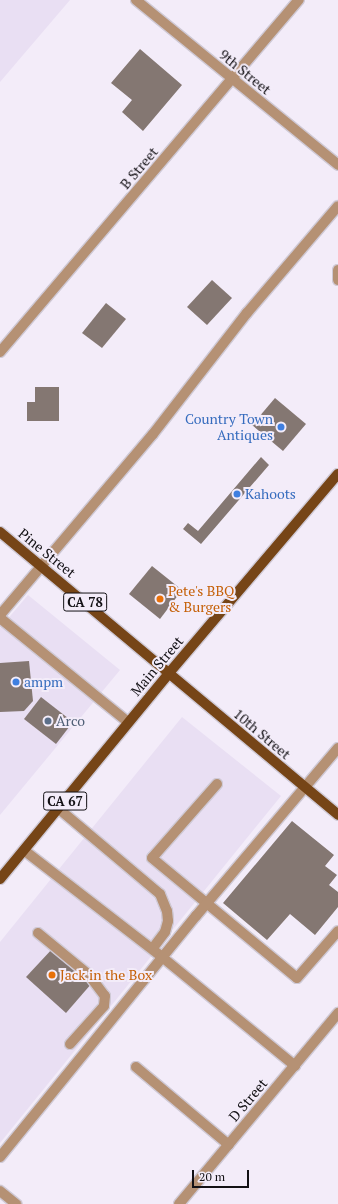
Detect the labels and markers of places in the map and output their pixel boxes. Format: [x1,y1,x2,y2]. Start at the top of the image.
place label: Country Town Antiques [185,411,273,444]
marker: Country Town Antiques [276,422,286,432]
place label: Kahoots [245,486,296,502]
marker: Kahoots [232,489,242,499]
place label: Pete's BBQ & Burgers [168,583,234,616]
marker: Pete's BBQ & Burgers [155,594,165,604]
place label: ampm [24,674,63,690]
marker: ampm [11,677,21,687]
place label: Arco [56,713,85,729]
marker: Arco [43,716,53,726]
place label: Jack in the Box [60,967,152,983]
marker: Jack in the Box [47,970,57,980]

